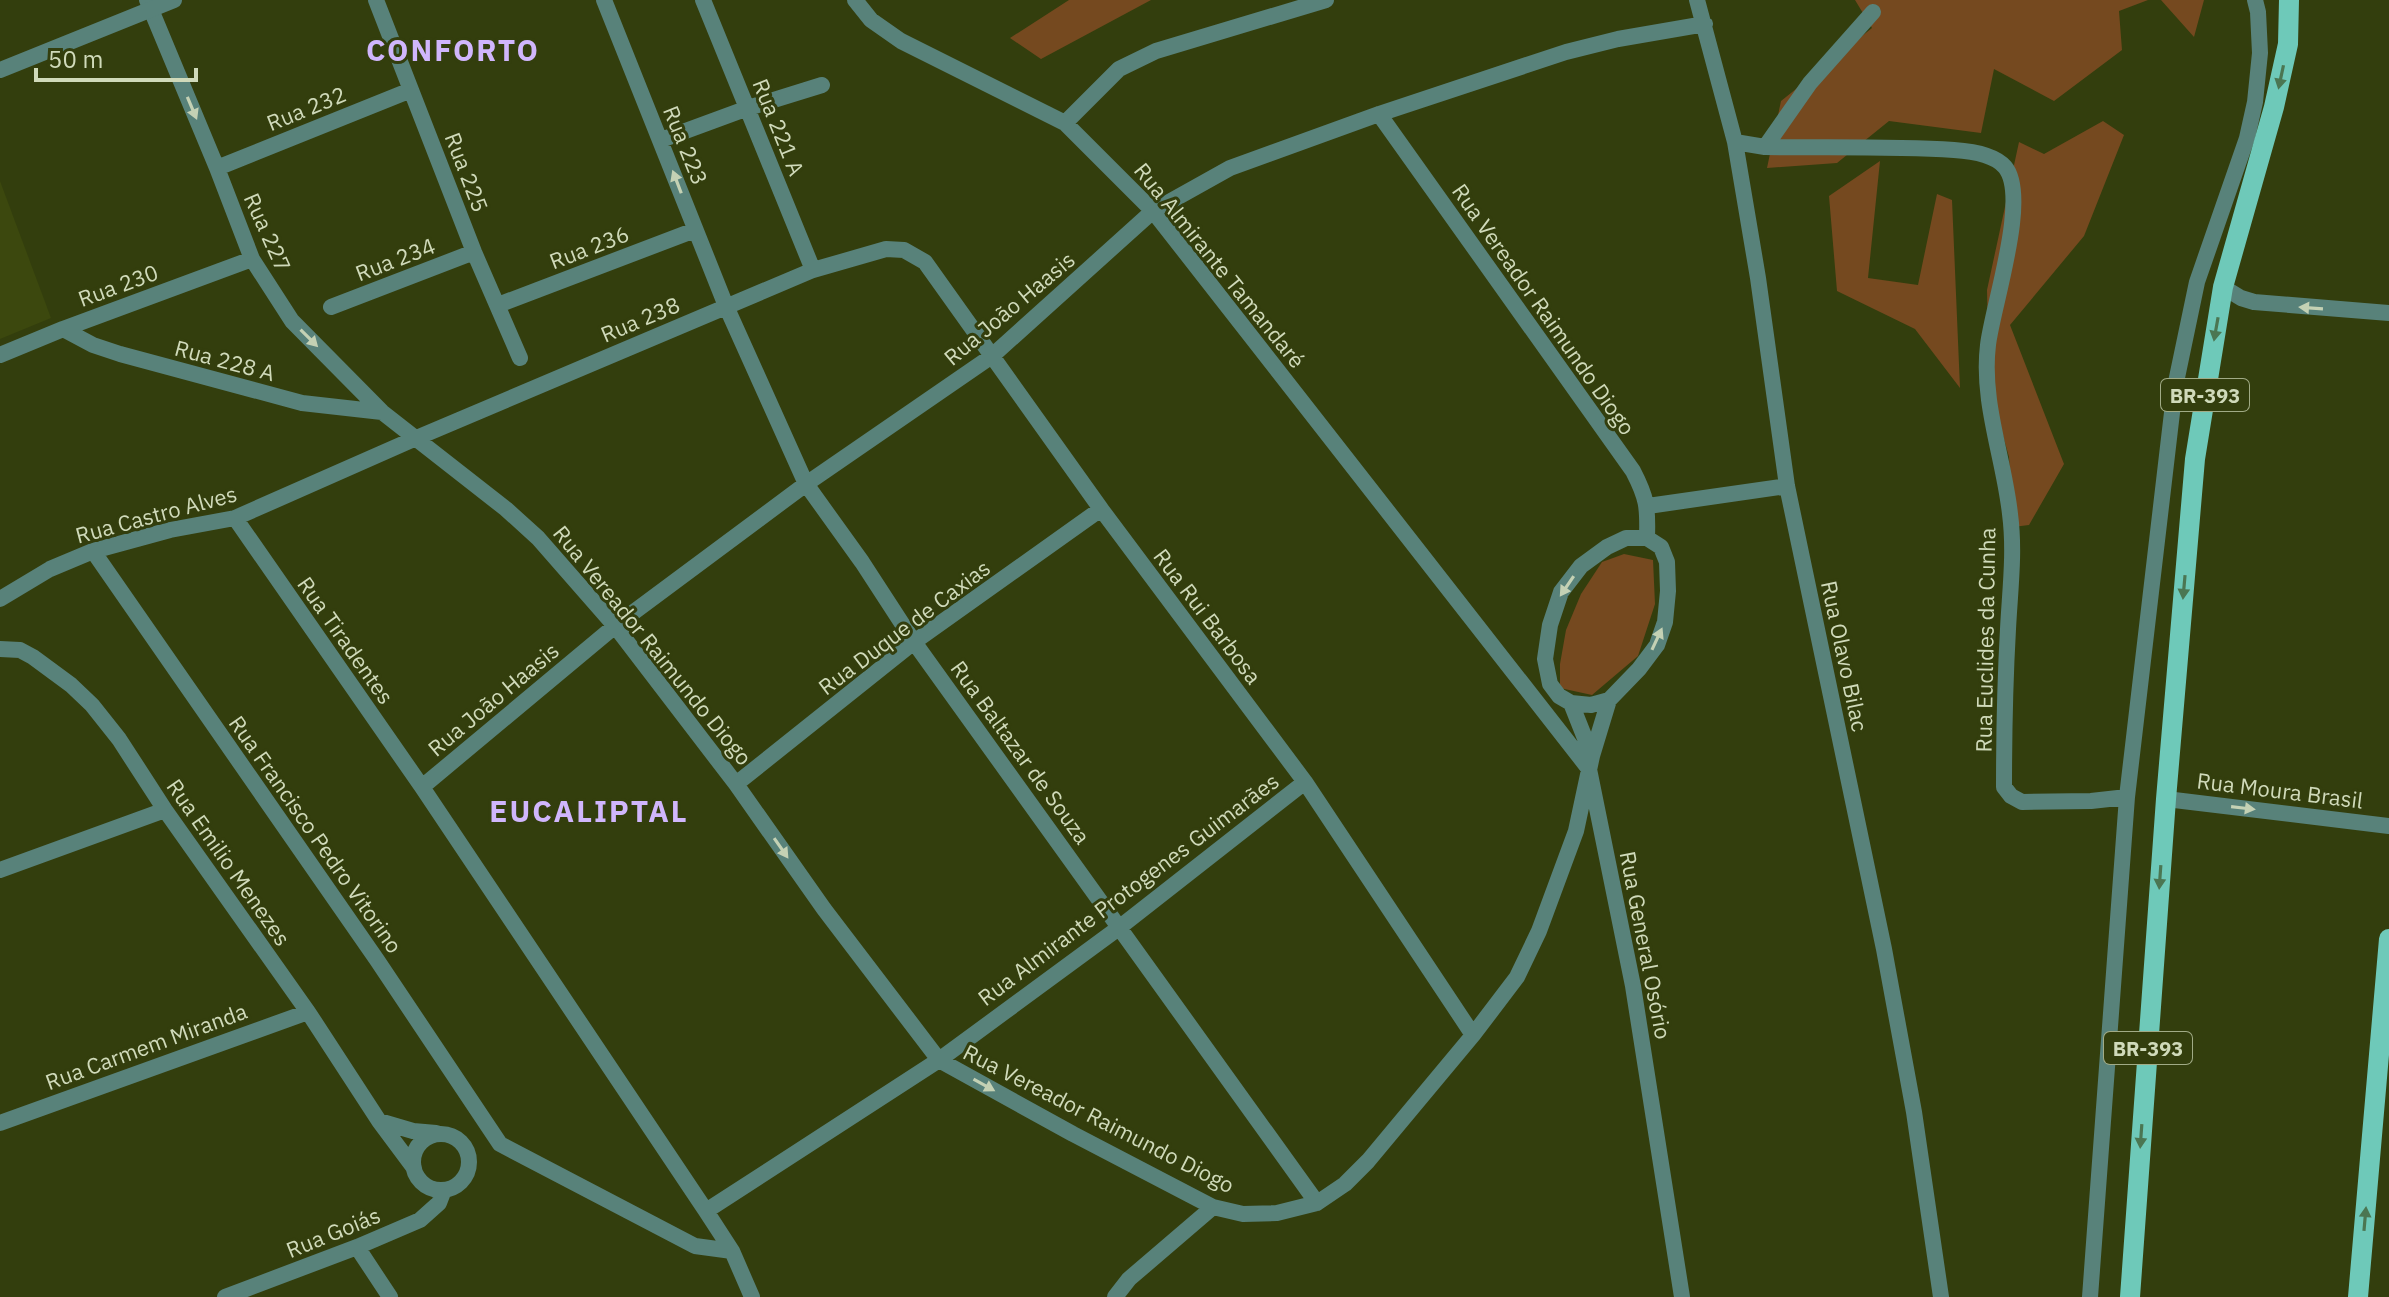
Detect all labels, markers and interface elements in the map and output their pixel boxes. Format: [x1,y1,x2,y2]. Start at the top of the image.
district label: CONFORTO [366,30,540,69]
scale bar [36,32,196,82]
text: 50 m [48,43,103,75]
one-way arrow [2274,65,2286,90]
street label: Rua 221 A [746,74,812,180]
street label: Rua 232 [262,79,350,137]
one-way arrow [185,96,198,120]
street label: Rua 223 [657,101,715,189]
street label: Rua 225 [439,128,495,216]
street label: Rua Almirante Tamandaré [1128,156,1312,374]
one-way arrow [670,170,683,194]
street label: Rua Vereador Raimundo Diogo [1446,178,1642,440]
street label: Rua 227 [238,188,298,276]
street label: Rua 236 [545,219,633,275]
street label: Rua 234 [351,231,439,287]
street label: Rua João Haasis [938,245,1080,371]
street label: Rua 230 [74,257,162,313]
street label: Rua 238 [596,289,684,349]
one-way arrow [2298,301,2323,314]
one-way arrow [2210,317,2222,342]
one-way arrow [299,328,318,347]
street label: Rua 228 A [172,333,278,387]
road number: BR-393 [2161,379,2249,411]
street label: Rua Castro Alves [72,479,240,549]
street label: Rua Vereador Raimundo Diogo [547,519,759,771]
street label: Rua Euclides da Cunha [1969,527,2001,753]
street label: Rua Rui Barbosa [1148,542,1269,690]
street label: Rua Duque de Caxias [812,553,996,701]
street label: Rua Tiradentes [291,571,401,709]
one-way arrow [1560,575,1575,596]
one-way arrow [2177,575,2190,600]
street label: Rua Olavo Bilac [1815,578,1875,734]
one-way arrow [1650,628,1664,651]
street label: Rua João Haasis [422,636,564,762]
street label: Rua Baltazar de Souza [945,655,1097,850]
street label: Rua Francisco Pedro Vitorino [223,709,409,959]
street label: Rua Moura Brasil [2195,765,2365,815]
street label: Rua Almirante Protogenes Guimarães [972,766,1284,1012]
street label: Rua Emilio Menezes [161,773,297,951]
district label: EUCALIPTAL [489,791,689,830]
one-way arrow [2231,802,2256,815]
one-way arrow [773,837,788,858]
street label: Rua General Osório [1614,849,1678,1041]
one-way arrow [2153,865,2166,890]
street label: Rua Carmem Miranda [41,996,251,1096]
road number: BR-393 [2104,1032,2192,1064]
street label: Rua Vereador Raimundo Diogo [959,1037,1239,1199]
one-way arrow [973,1078,996,1091]
one-way arrow [2134,1124,2147,1149]
street label: Rua Goiás [282,1200,384,1264]
one-way arrow [2358,1206,2371,1231]

